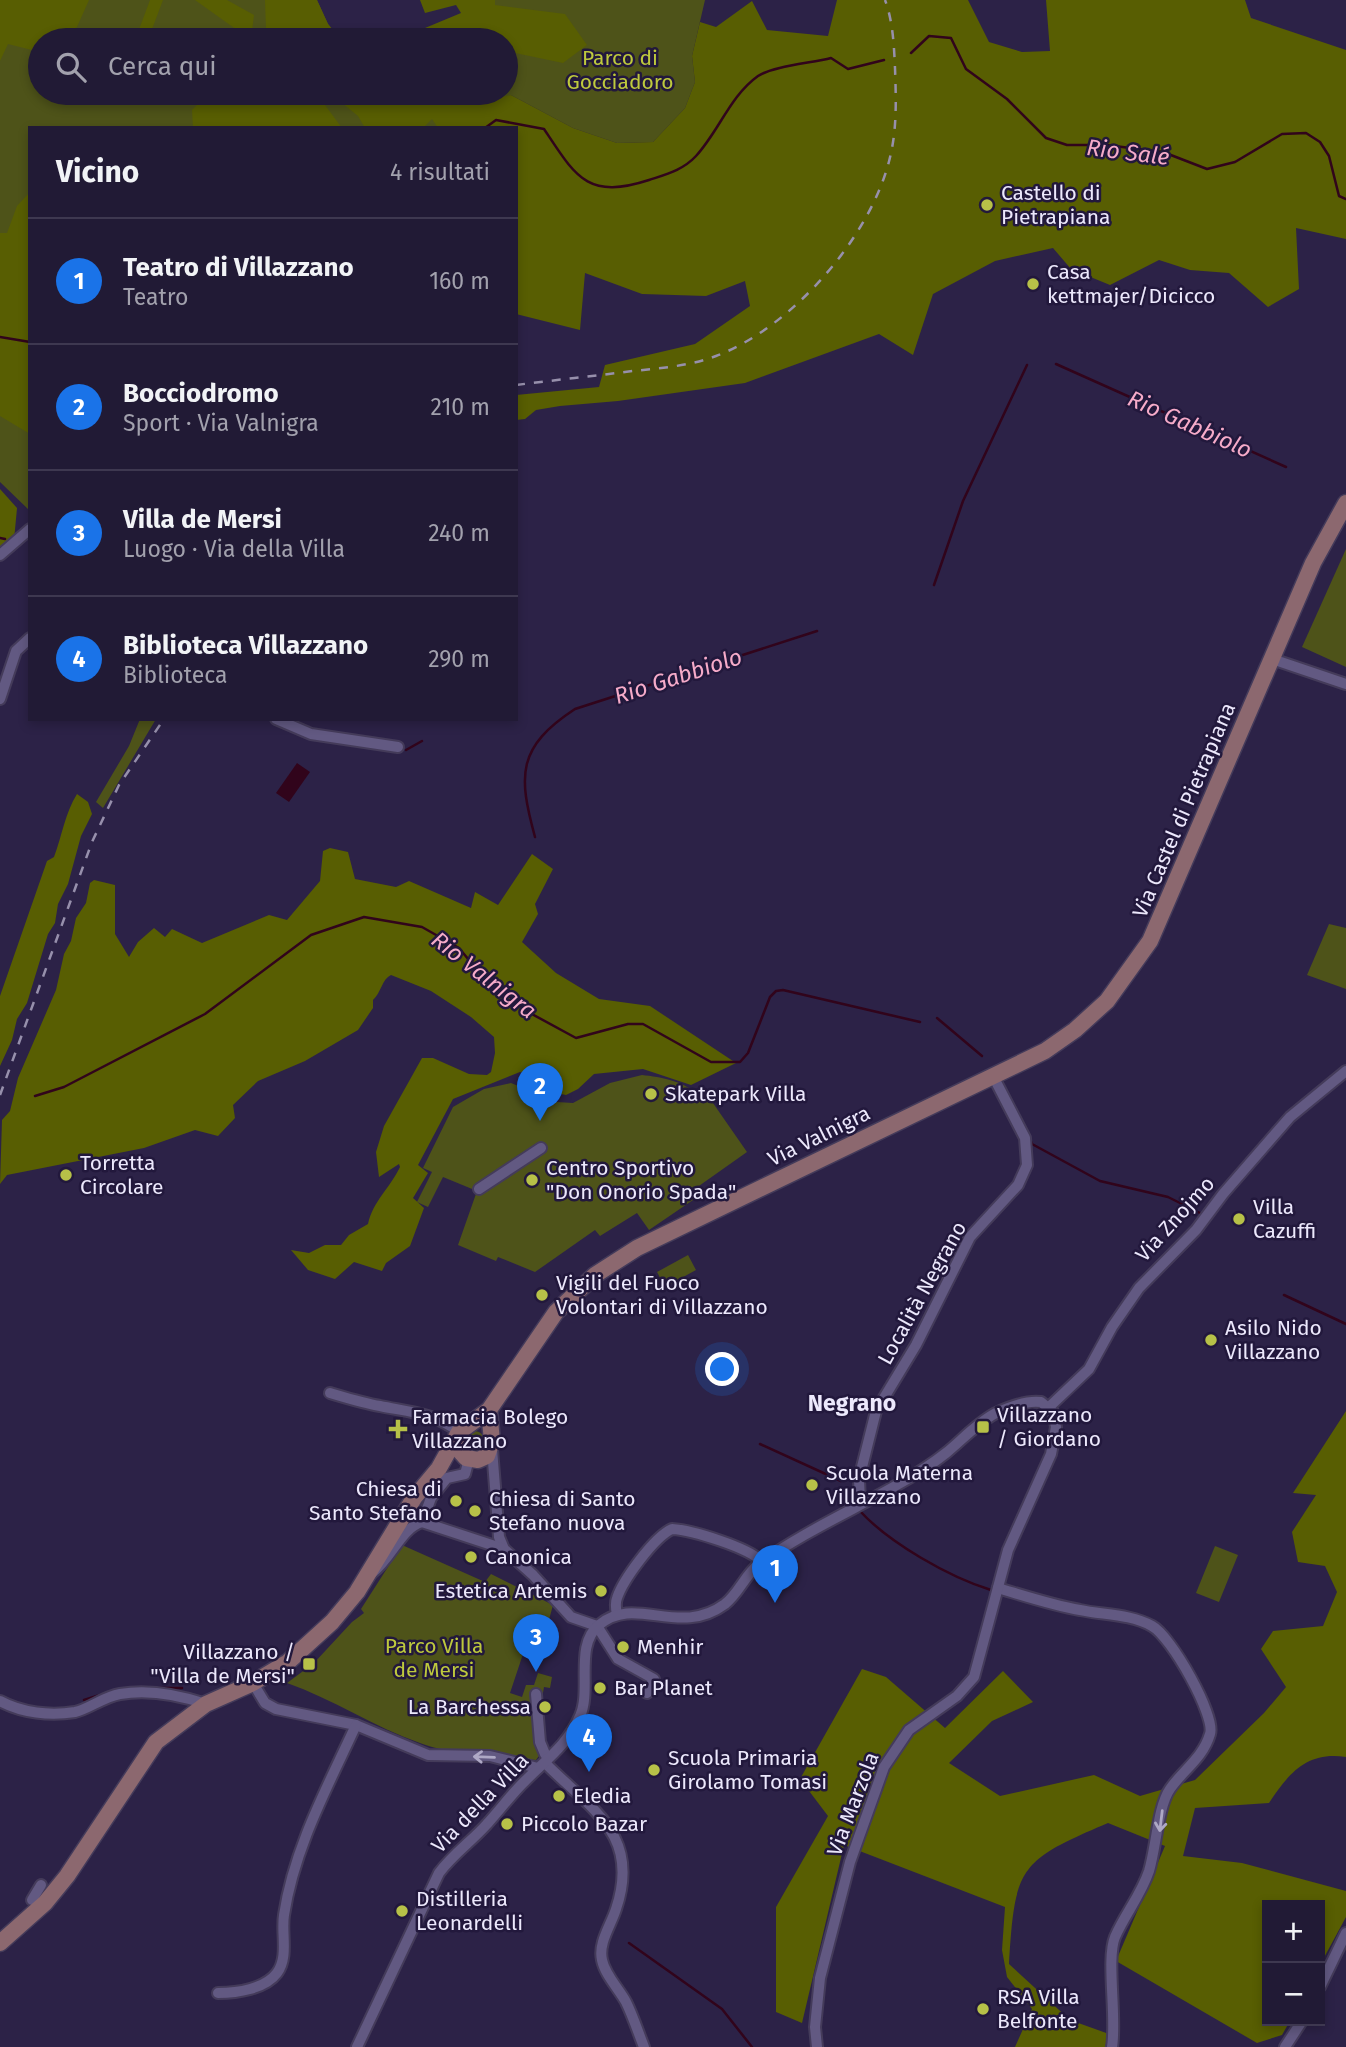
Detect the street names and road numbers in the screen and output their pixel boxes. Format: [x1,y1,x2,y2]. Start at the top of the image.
street label: Via Castel di Pietrapiana [1127,699,1241,921]
street label: Via Valnigra [764,1100,874,1172]
street label: Via Znojmo [1130,1171,1220,1267]
street label: Località Negrano [872,1217,972,1369]
street label: Via della Villa [426,1748,534,1858]
street label: Via Marzola [821,1748,885,1860]

